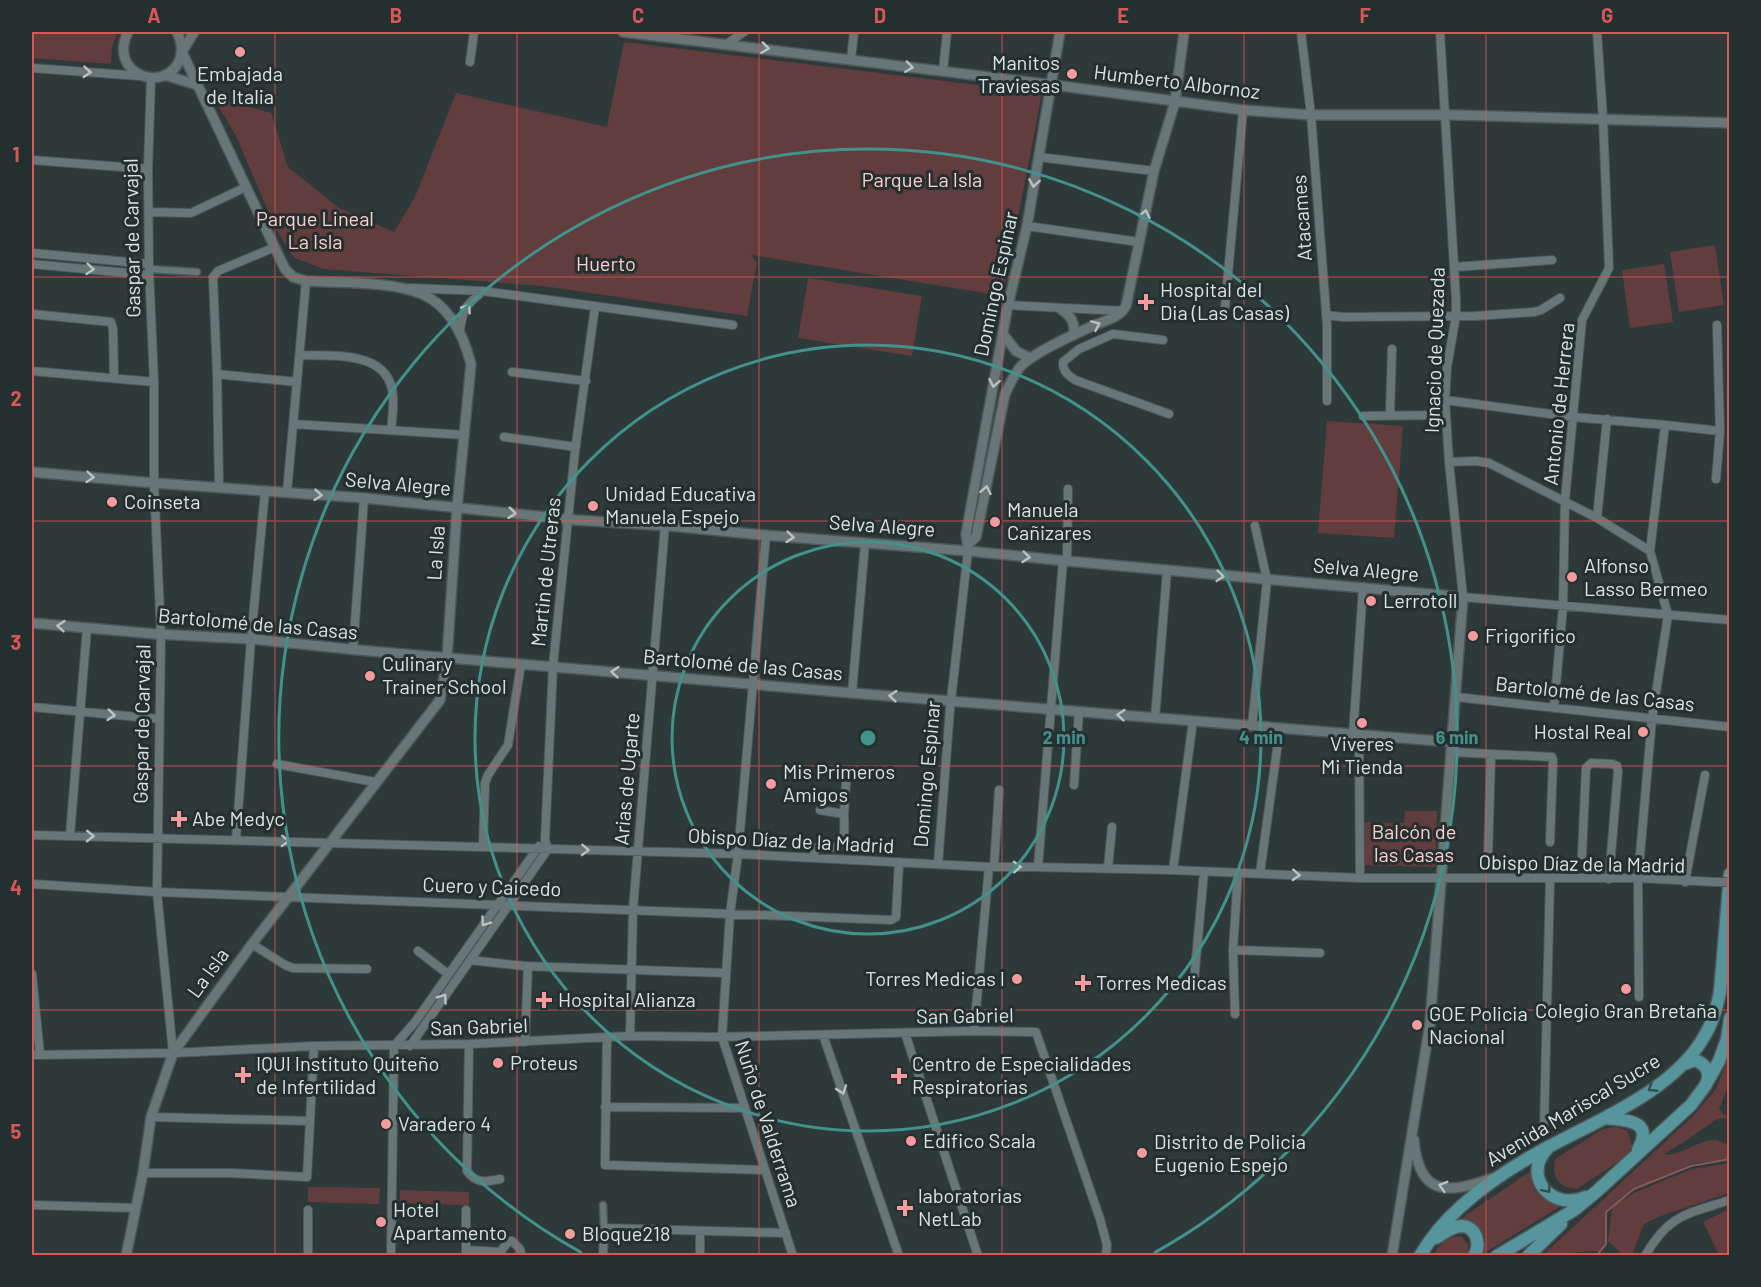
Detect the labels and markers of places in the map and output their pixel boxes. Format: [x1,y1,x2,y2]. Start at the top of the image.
marker: Embajada de Italia [233,45,247,59]
place label: Manitos Traviesas [978,50,1060,97]
place label: Embajada de Italia [197,61,283,108]
marker: Manitos Traviesas [1065,67,1079,81]
place label: Hospital del Dia (Las Casas) [1160,277,1290,324]
marker: Hospital del Dia (Las Casas) [1137,293,1155,311]
place label: Unidad Educativa Manuela Espejo [605,481,756,528]
place label: Coinseta [124,489,201,513]
marker: Coinseta [105,495,119,509]
place label: Manuela Cañizares [1007,497,1092,544]
marker: Unidad Educativa Manuela Espejo [586,499,600,513]
marker: Manuela Cañizares [988,515,1002,529]
place label: Alfonso Lasso Bermeo [1584,553,1708,600]
marker: Alfonso Lasso Bermeo [1565,570,1579,584]
place label: Lerrotoll [1383,588,1457,612]
marker: Lerrotoll [1364,594,1378,608]
place label: Frigorifico [1485,623,1576,647]
marker: Frigorifico [1466,629,1480,643]
place label: Culinary Trainer School [382,651,507,698]
marker: Culinary Trainer School [363,669,377,683]
marker: Viveres Mi Tienda [1355,716,1369,730]
place label: Hostal Real [1534,719,1631,743]
marker: Hostal Real [1636,725,1650,739]
centre of rings [858,728,878,748]
place label: Viveres Mi Tienda [1321,731,1403,778]
place label: Mis Primeros Amigos [783,759,895,806]
marker: Mis Primeros Amigos [764,777,778,791]
place label: Abe Medyc [192,806,285,830]
marker: Abe Medyc [170,810,188,828]
place label: Torres Medicas I [865,966,1005,990]
place label: Torres Medicas [1096,970,1227,994]
marker: Torres Medicas I [1010,972,1024,986]
marker: Torres Medicas [1074,974,1092,992]
marker: Colegio Gran Bretaña [1619,982,1633,996]
place label: Hospital Alianza [558,987,696,1011]
marker: Hospital Alianza [535,991,553,1009]
place label: Colegio Gran Bretaña [1535,998,1717,1022]
place label: GOE Policia Nacional [1429,1001,1528,1048]
marker: GOE Policia Nacional [1410,1018,1424,1032]
place label: Proteus [510,1050,578,1074]
place label: IQUI Instituto Quiteño de Infertilidad [256,1051,439,1098]
place label: Centro de Especialidades Respiratorias [912,1051,1131,1098]
marker: Proteus [491,1056,505,1070]
marker: IQUI Instituto Quiteño de Infertilidad [234,1066,252,1084]
marker: Centro de Especialidades Respiratorias [890,1067,908,1085]
place label: Varadero 4 [398,1111,491,1135]
marker: Varadero 4 [379,1117,393,1131]
place label: Edifico Scala [923,1128,1036,1152]
place label: Distrito de Policia Eugenio Espejo [1154,1129,1306,1176]
marker: Edifico Scala [904,1134,918,1148]
marker: Distrito de Policia Eugenio Espejo [1135,1146,1149,1160]
place label: laboratorias NetLab [918,1183,1022,1230]
place label: Hotel Apartamento [393,1197,507,1244]
marker: laboratorias NetLab [896,1199,914,1217]
marker: Hotel Apartamento [374,1215,388,1229]
place label: Bloque218 [582,1221,670,1245]
marker: Bloque218 [563,1227,577,1241]

